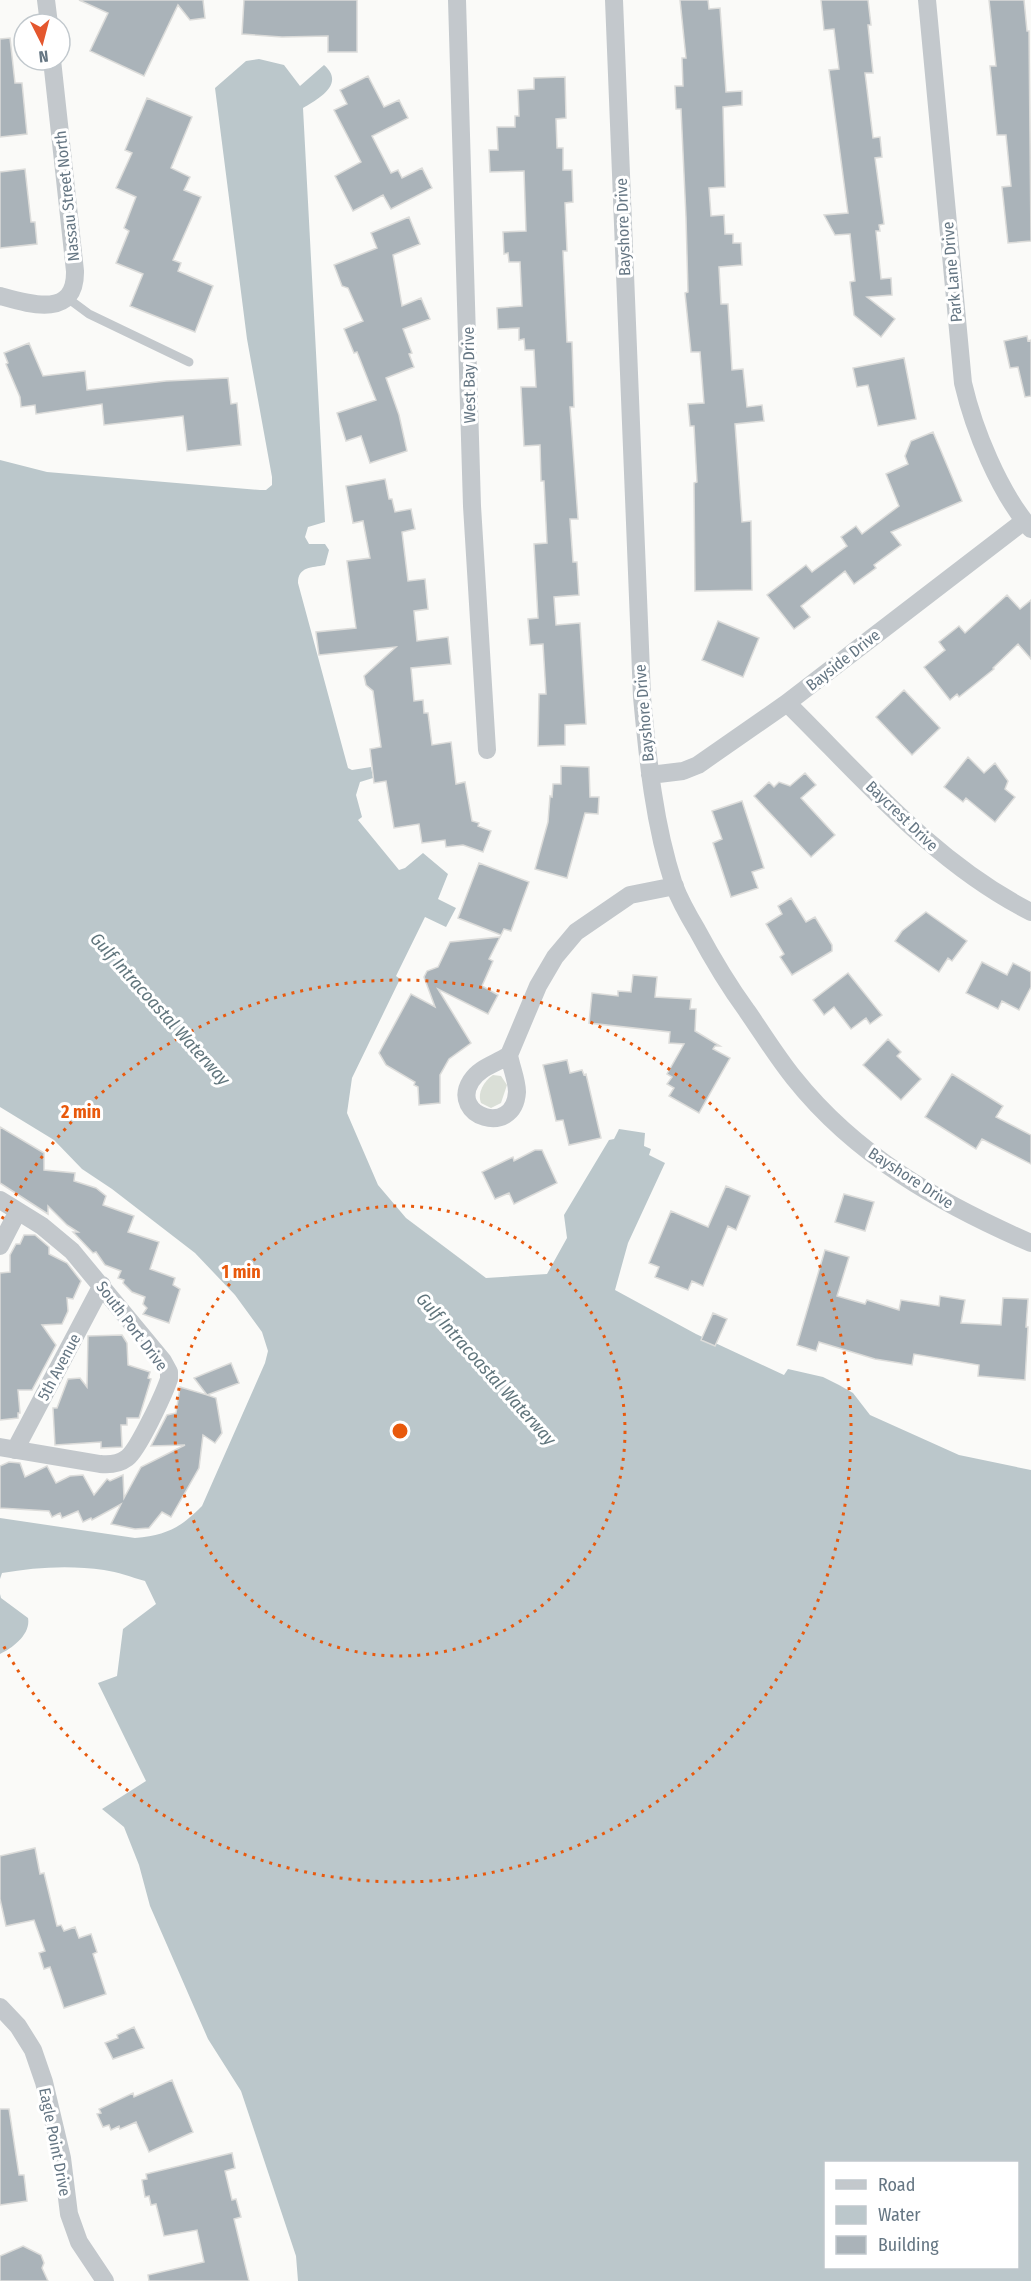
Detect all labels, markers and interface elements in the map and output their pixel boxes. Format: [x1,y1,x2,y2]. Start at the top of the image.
north arrow [12,12,72,72]
text: N [38,46,49,66]
street label: Nassau Street North [51,130,83,262]
street label: Bayshore Drive [612,178,634,276]
street label: Park Lane Drive [938,221,966,323]
street label: West Bay Drive [459,326,479,424]
street label: Bayside Drive [802,625,884,695]
street label: Bayshore Drive [630,663,658,763]
street label: Baycrest Drive [862,777,942,855]
water label: Gulf Intracoastal Waterway [86,928,235,1091]
text: 2 min [60,1101,101,1123]
street label: Bayshore Drive [865,1143,957,1213]
text: 1 min [221,1261,261,1283]
street label: South Port Drive [92,1278,172,1374]
water label: Gulf Intracoastal Waterway [412,1288,561,1451]
street label: 5th Avenue [34,1330,85,1404]
centre of rings [390,1421,410,1441]
street label: Eagle Point Drive [35,2086,75,2198]
legend [824,2161,1019,2269]
text: Road [878,2174,915,2196]
text: Water [878,2204,921,2226]
text: Building [878,2234,939,2256]

